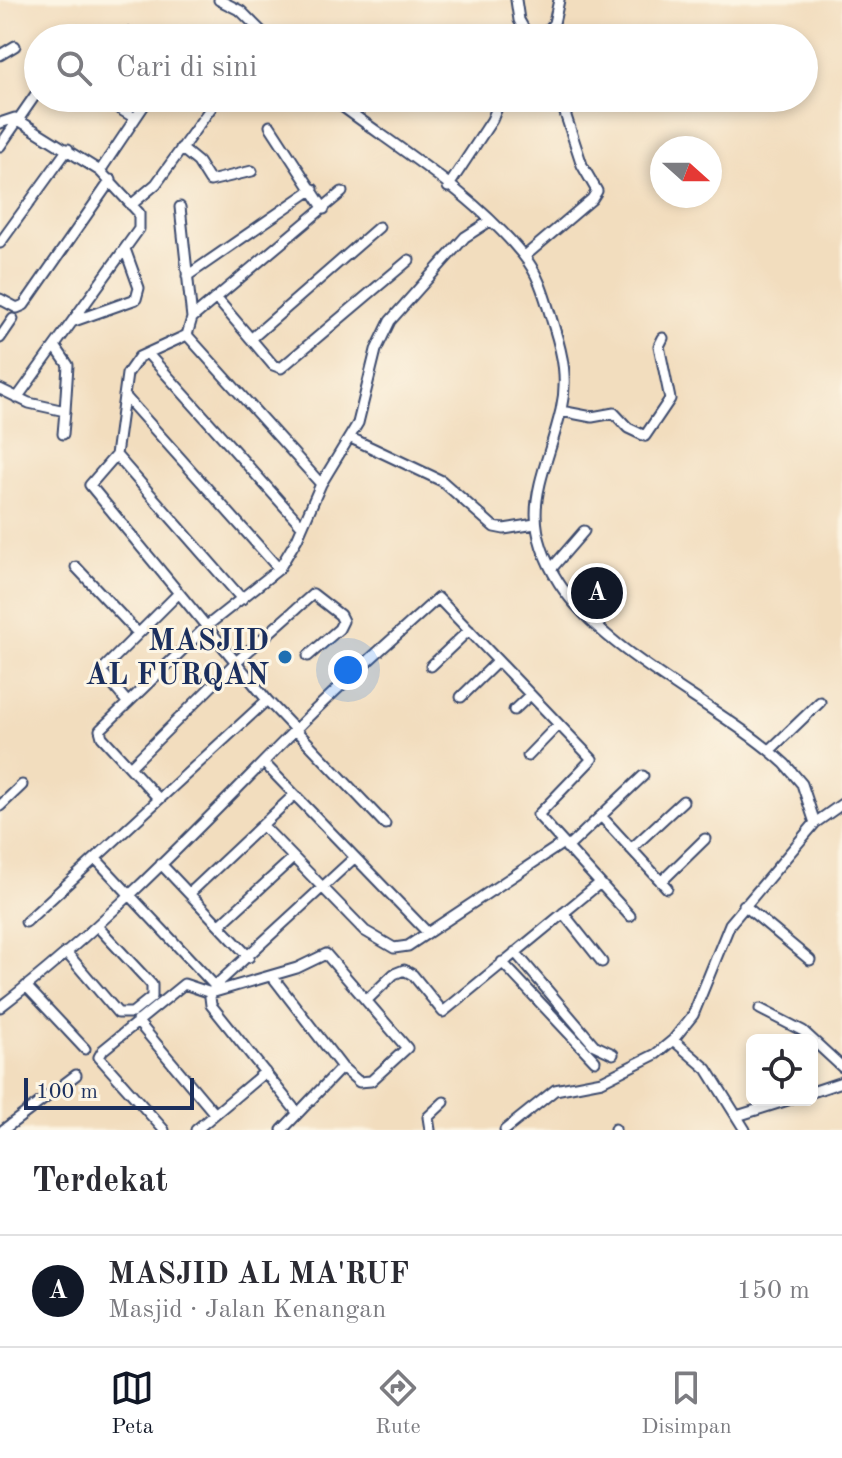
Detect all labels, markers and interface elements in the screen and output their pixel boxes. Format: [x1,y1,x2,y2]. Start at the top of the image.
search box [24,24,818,112]
icon: search [52,46,96,90]
text: Cari di sini [116,53,257,83]
north arrow [650,136,722,208]
pin: A [571,563,623,623]
place label: MASJID AL FURQAN [85,627,269,691]
marker: MASJID AL FURQAN [276,648,294,666]
your location [328,650,368,690]
map controls [746,1034,818,1106]
button: locate [746,1034,818,1106]
scale bar [24,1074,194,1110]
text: 100 m [36,1081,98,1103]
text: Terdekat [32,1165,168,1199]
text: MASJID AL MA'RUF [108,1260,409,1290]
text: A [48,1278,68,1304]
text: 150 m [737,1278,810,1304]
text: Masjid · Jalan Kenangan [108,1297,386,1323]
tab: Peta [110,1366,154,1441]
tab: Rute [375,1366,421,1441]
tab: Disimpan [641,1366,732,1441]

